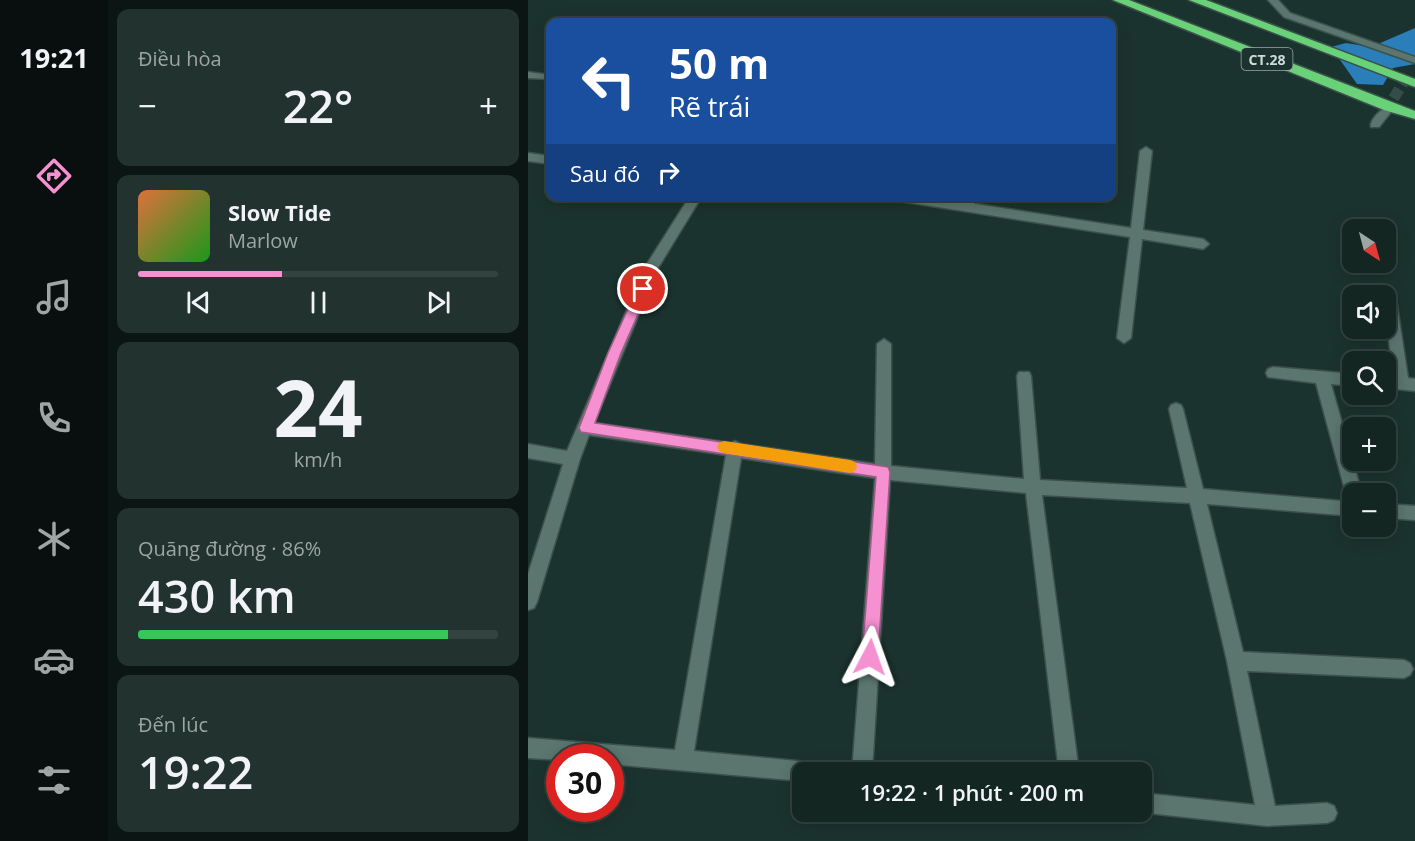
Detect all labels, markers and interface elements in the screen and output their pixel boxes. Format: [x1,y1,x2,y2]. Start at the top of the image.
text: 50 m [669,34,769,91]
text: 19:21 [19,39,89,76]
icon: left [570,42,648,120]
text: Điều hòa [138,45,222,72]
road number: CT.28 [1242,48,1292,70]
text: 22° [283,75,353,136]
text: − [138,83,157,128]
text: + [479,83,498,128]
text: Rẽ trái [669,88,750,125]
icon: directions [33,155,75,197]
icon: right [652,156,685,189]
text: Sau đó [570,158,640,188]
text: Slow Tide [228,197,331,227]
north arrow [1342,219,1396,273]
map controls [1342,219,1396,537]
text: Marlow [228,227,298,254]
pin [617,263,668,314]
icon: arrive [626,272,659,305]
icon: music [33,276,75,318]
button: sound [1342,285,1396,339]
icon: previous [182,286,215,319]
icon: pause [302,286,335,319]
icon: next [422,286,455,319]
button: search [1342,351,1396,405]
text: 24 [273,354,363,460]
icon: phone [33,397,75,439]
button: + [1342,417,1396,471]
text: km/h [294,446,342,473]
button: − [1342,483,1396,537]
icon: climate [33,518,75,560]
text: Quãng đường · 86% [138,535,321,562]
text: 430 km [138,565,296,626]
position arrow [838,625,902,689]
icon: car [33,639,75,681]
text: Đến lúc [138,711,208,738]
text: 19:22 [138,741,253,802]
speed limit sign: 30 [546,744,624,822]
icon: filters [33,759,75,801]
text: 19:22 · 1 phút · 200 m [860,777,1084,807]

